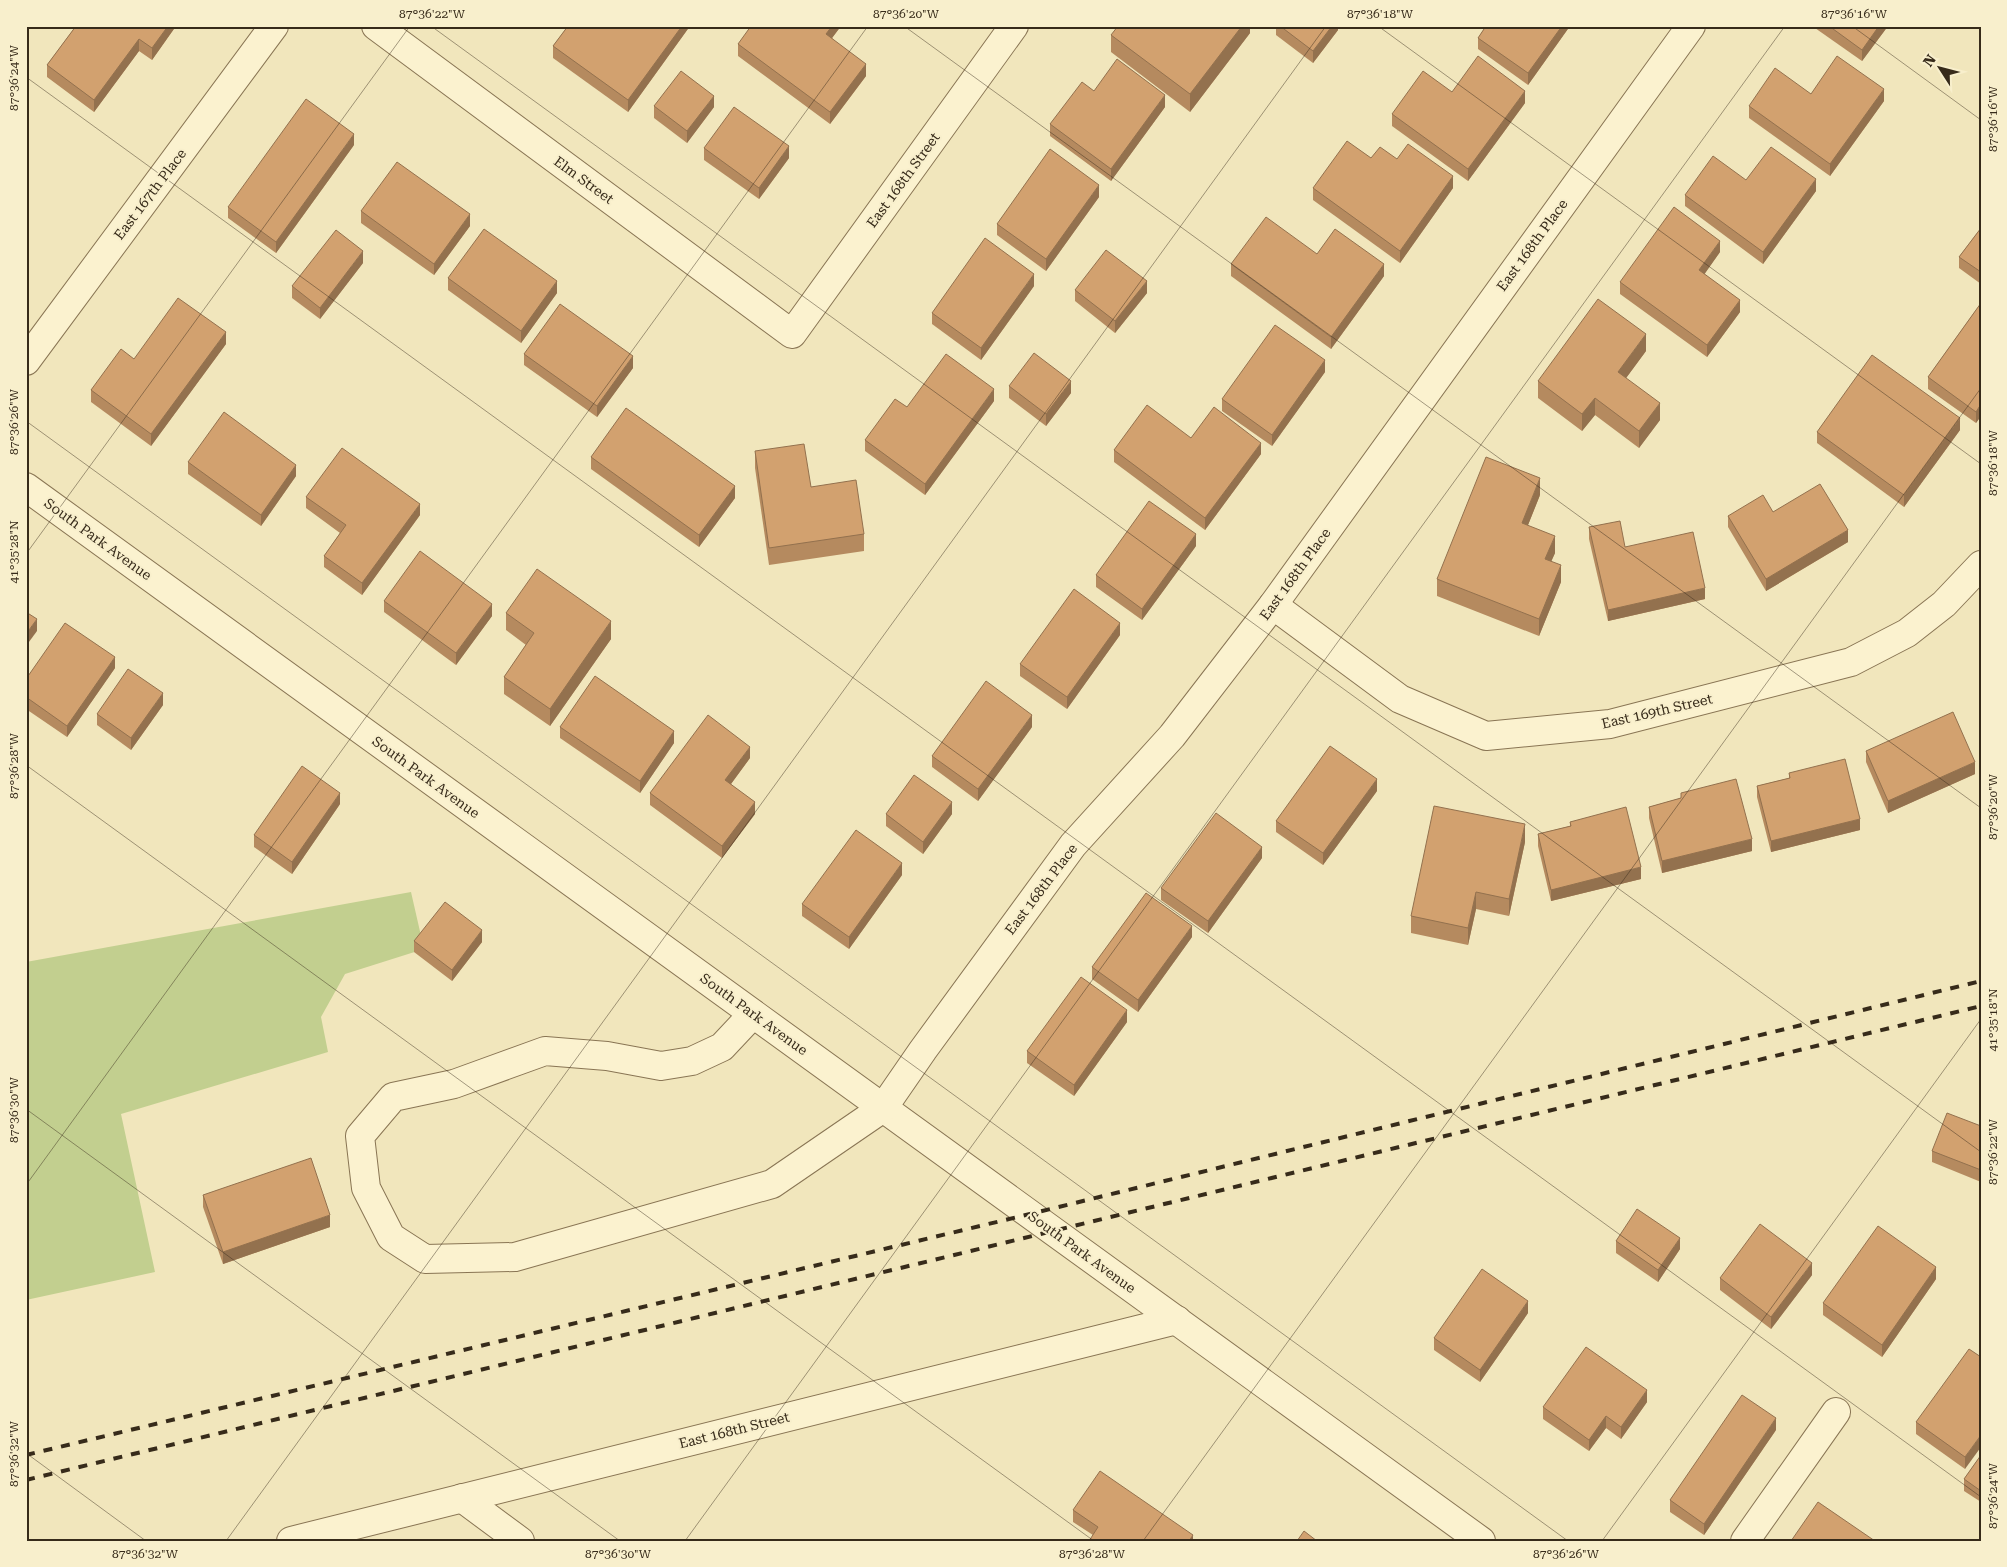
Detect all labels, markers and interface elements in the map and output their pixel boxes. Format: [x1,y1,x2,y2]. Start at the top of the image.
text: 87°36'22"W [399,7,466,21]
text: 87°36'20"W [873,7,940,21]
text: 87°36'18"W [1347,7,1414,21]
text: 87°36'16"W [1821,7,1888,21]
north arrow [1914,42,1964,92]
text: 87°36'24"W [7,44,21,111]
text: N [1920,51,1939,69]
text: 87°36'16"W [1986,85,2000,152]
street label: East 168th Street [863,129,943,231]
street label: East 167th Place [111,145,190,243]
street label: Elm Street [551,153,617,207]
street label: East 168th Place [1493,196,1571,294]
text: 87°36'26"W [7,388,21,455]
text: 87°36'18"W [1986,429,2000,496]
street label: South Park Avenue [41,495,155,583]
text: 41°35'28"N [7,520,21,584]
street label: East 168th Place [1256,525,1334,623]
street label: East 169th Street [1600,690,1714,732]
text: 87°36'28"W [7,732,21,799]
street label: South Park Avenue [369,733,483,821]
text: 87°36'20"W [1986,773,2000,840]
street label: East 168th Place [1002,840,1081,938]
street label: South Park Avenue [697,970,811,1058]
text: 41°35'18"N [1986,988,2000,1052]
text: 87°36'30"W [7,1076,21,1143]
text: 87°36'22"W [1986,1118,2000,1185]
street label: South Park Avenue [1025,1208,1139,1296]
street label: East 168th Street [677,1409,791,1451]
text: 87°36'32"W [7,1420,21,1487]
text: 87°36'24"W [1986,1462,2000,1529]
text: 87°36'32"W [112,1547,179,1561]
text: 87°36'30"W [585,1547,652,1561]
text: 87°36'28"W [1059,1547,1126,1561]
text: 87°36'26"W [1533,1547,1600,1561]

